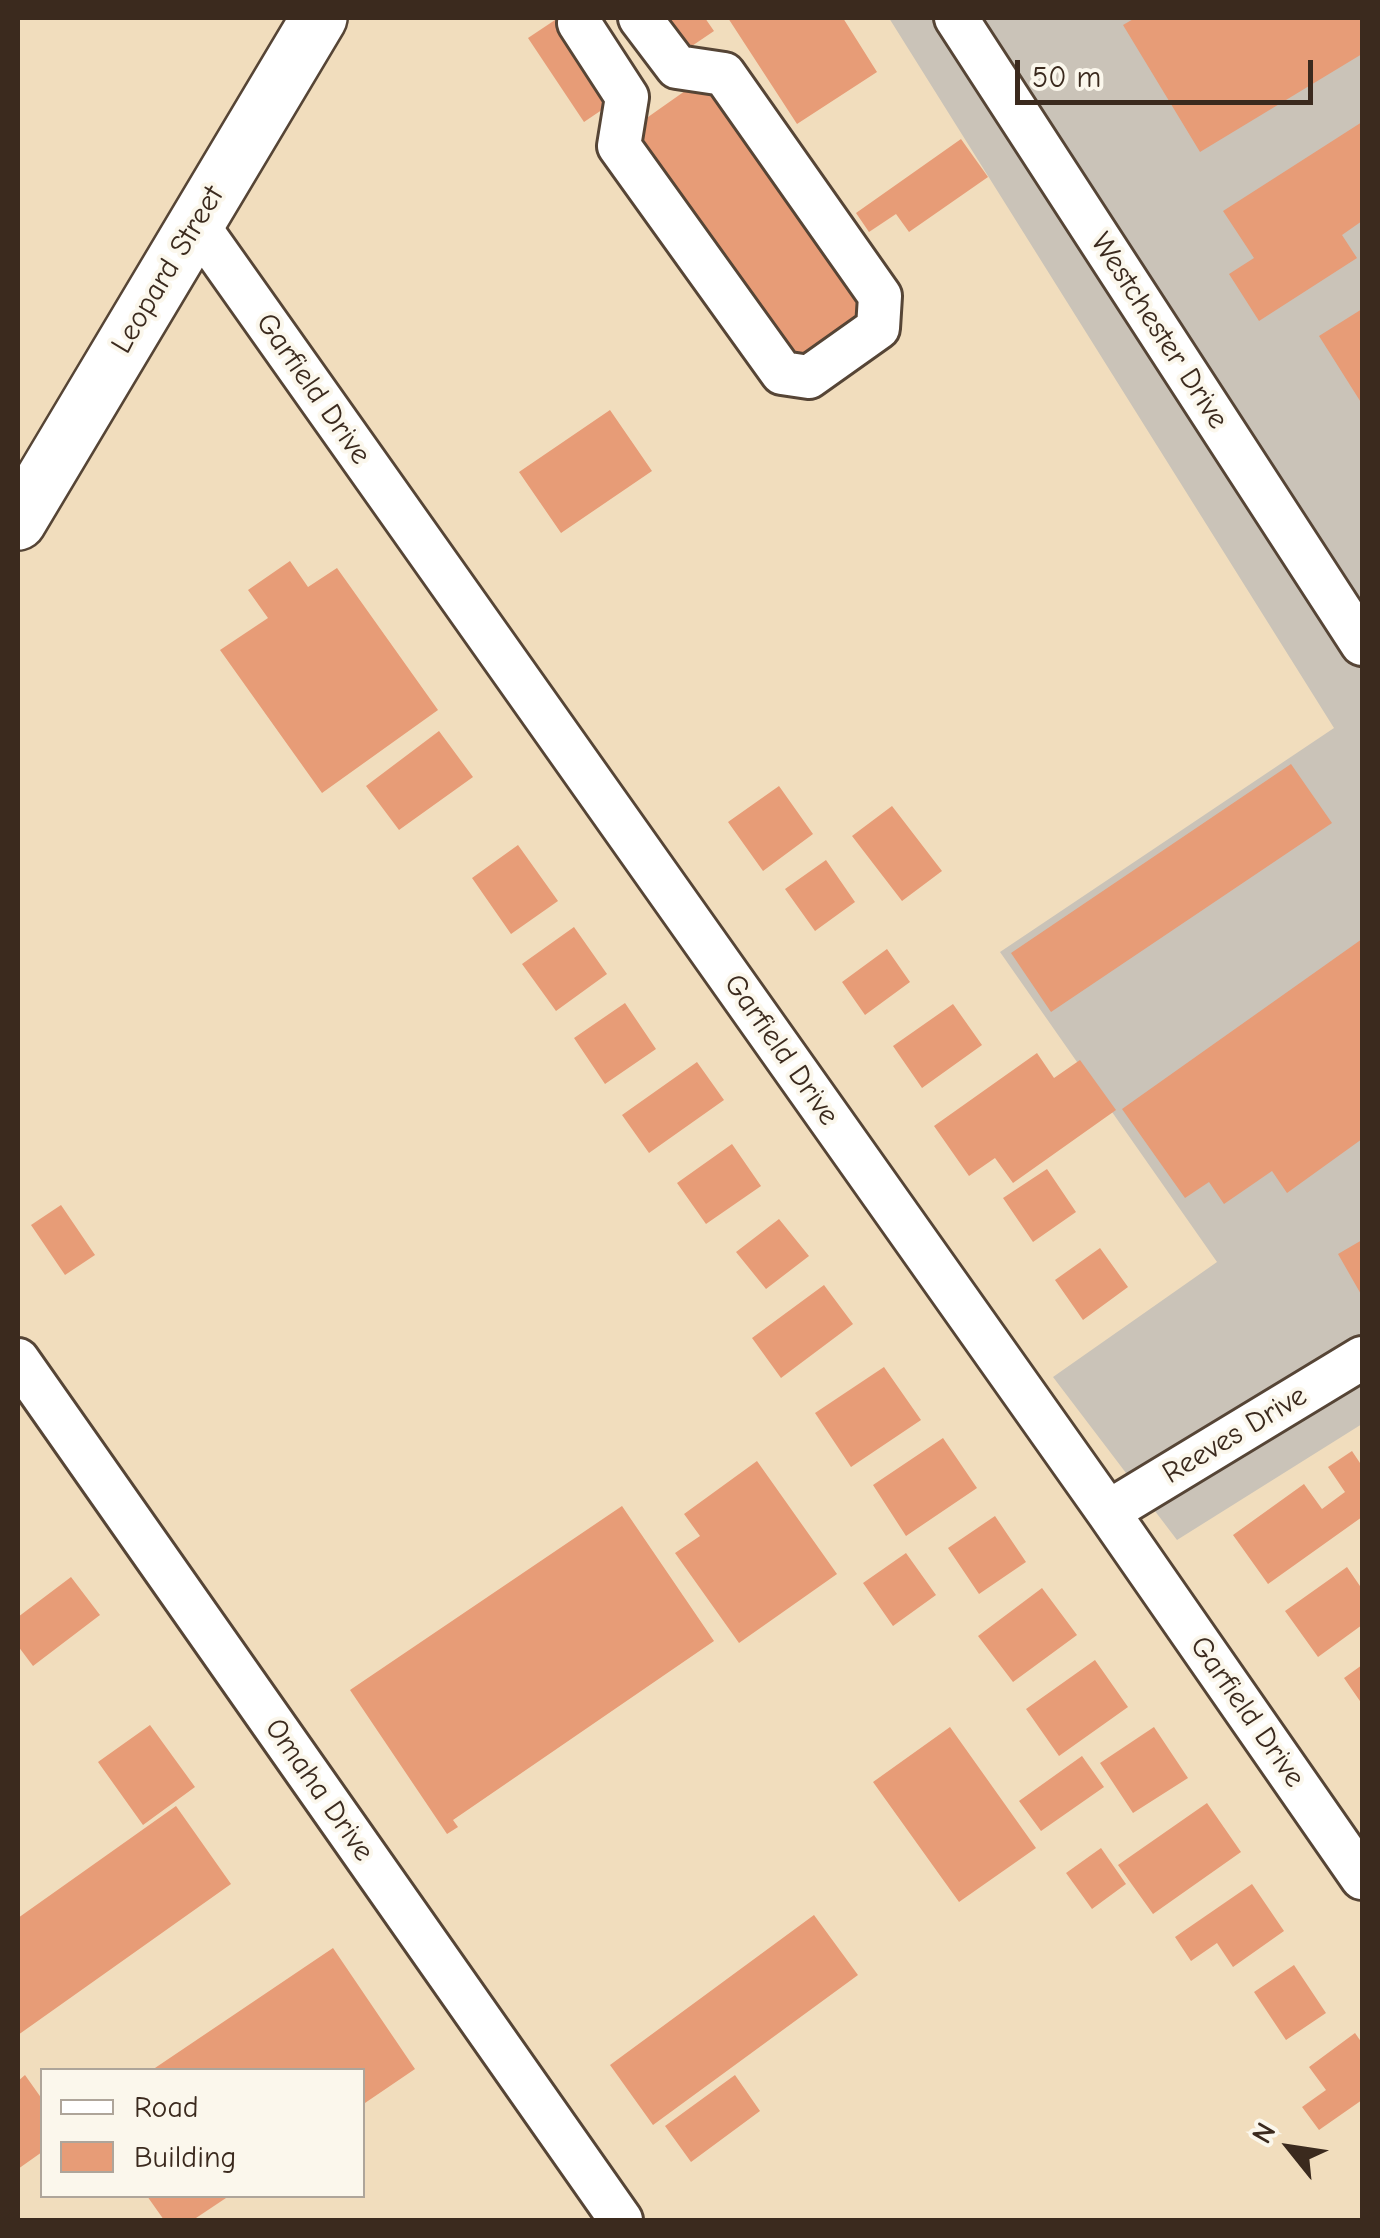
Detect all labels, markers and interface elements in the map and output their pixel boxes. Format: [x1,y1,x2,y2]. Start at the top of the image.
scale bar [1020,40,1318,102]
text: 50 m [1032,60,1101,95]
street label: Leopard Street [104,180,232,360]
street label: Westchester Drive [1082,226,1236,436]
street label: Garfield Drive [248,307,378,471]
street label: Garfield Drive [716,968,846,1132]
street label: Reeves Drive [1156,1378,1314,1492]
street label: Garfield Drive [1182,1630,1312,1794]
street label: Omaha Drive [257,1712,381,1868]
legend [40,2068,365,2198]
text: Road [134,2090,199,2125]
north arrow [1240,2098,1340,2198]
text: N [1246,2117,1282,2149]
text: Building [134,2140,237,2175]

